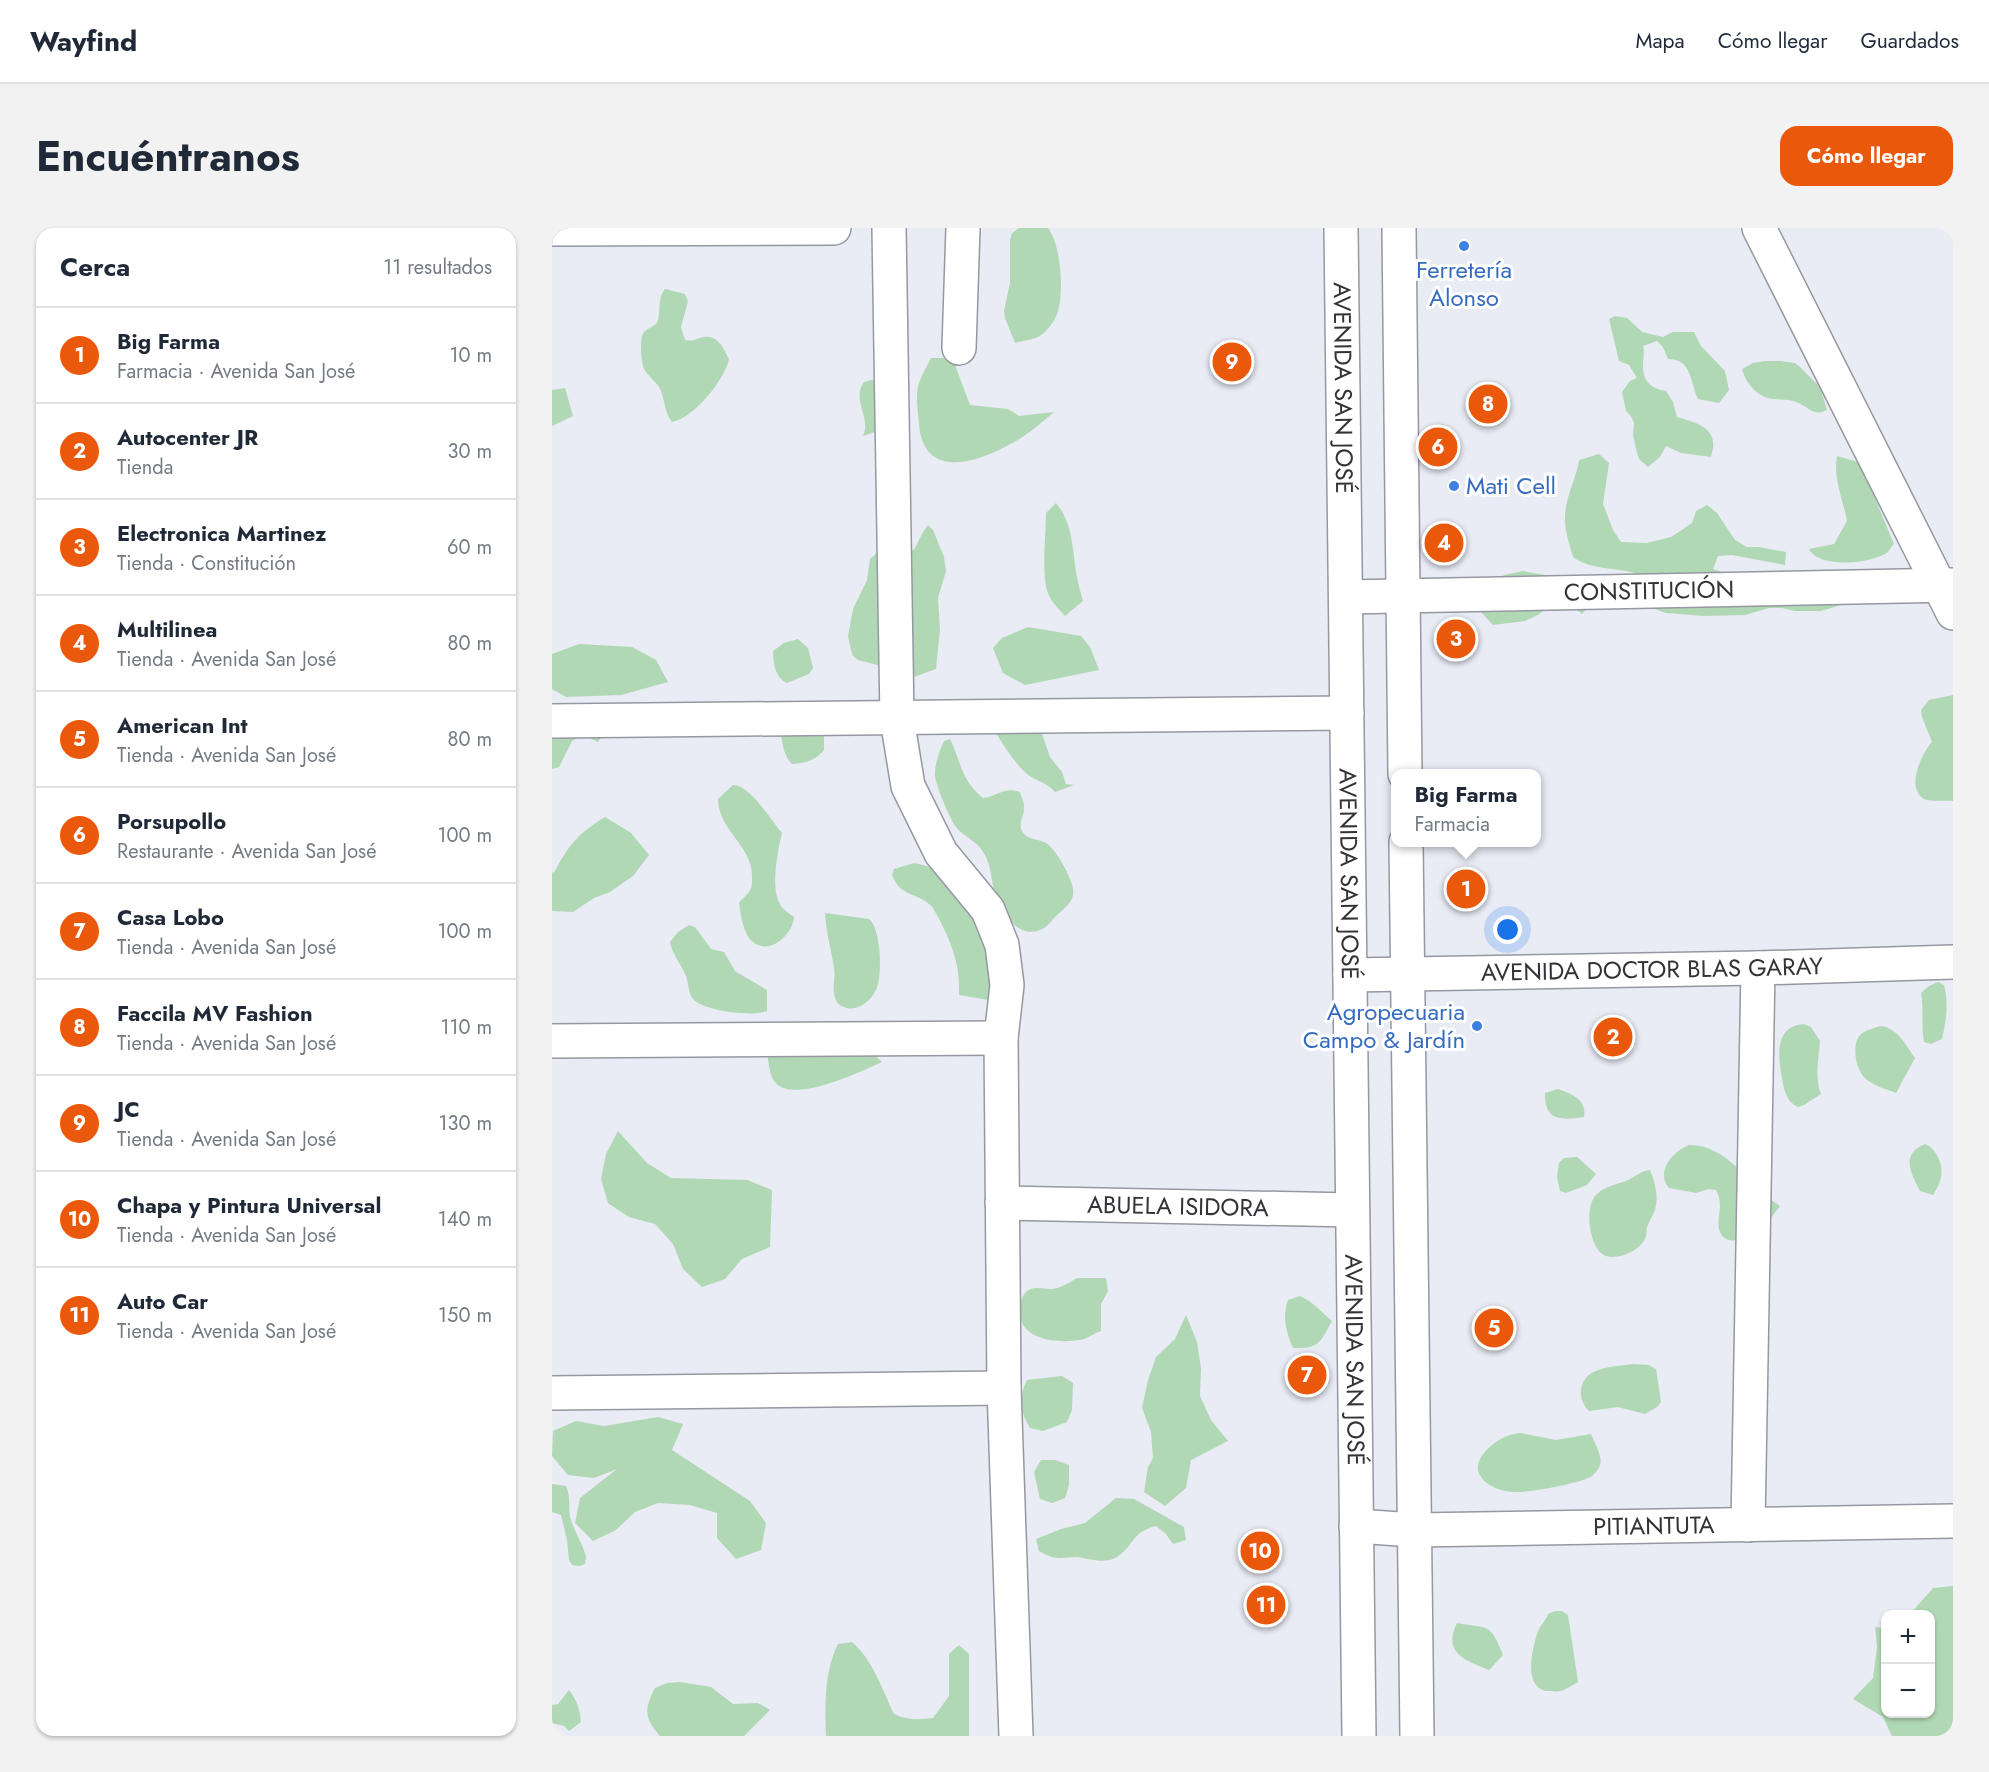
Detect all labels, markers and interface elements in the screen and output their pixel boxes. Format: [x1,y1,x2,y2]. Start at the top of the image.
text: Wayfind [30,21,137,62]
text: Mapa [1635,26,1685,56]
text: Cómo llegar [1718,26,1827,56]
text: Guardados [1860,26,1959,56]
text: Encuéntranos [36,126,300,187]
button: Cómo llegar [1780,126,1953,186]
marker: Ferretería Alonso [1457,239,1471,253]
text: Cerca [60,248,130,286]
place label: Ferretería Alonso [1416,252,1512,315]
text: 11 resultados [383,253,492,282]
street label: AVENIDA SAN JOSÉ [1325,282,1362,494]
text: Big Farma [117,325,220,357]
pin: 9 [1212,340,1252,384]
text: 1 [74,341,85,370]
text: 10 m [449,341,492,370]
text: Farmacia · Avenida San José [117,357,355,386]
pin: 8 [1468,382,1508,426]
text: Autocenter JR [117,421,258,453]
pin: 6 [1418,424,1458,470]
text: 2 [73,437,86,466]
text: 30 m [447,437,492,466]
text: Tienda [117,453,173,482]
place label: Mati Cell [1466,468,1556,503]
marker: Mati Cell [1447,479,1461,493]
text: Electronica Martinez [117,517,326,549]
pin: 4 [1424,520,1464,566]
text: 3 [73,533,86,562]
text: 60 m [447,533,492,562]
text: Tienda · Constitución [117,549,296,578]
street label: CONSTITUCIÓN [1563,571,1734,610]
text: Multilinea [117,613,217,645]
pin: 3 [1436,616,1476,662]
text: 4 [73,629,86,658]
text: 80 m [447,629,492,658]
text: Tienda · Avenida San José [117,645,336,674]
text: American Int [117,709,248,741]
text: 5 [73,725,86,754]
text: 80 m [447,725,492,754]
text: Tienda · Avenida San José [117,741,336,770]
street label: AVENIDA SAN JOSÉ [1330,768,1368,980]
popup [1391,769,1541,847]
text: Big Farma [1414,778,1518,810]
text: Porsupollo [117,805,226,837]
text: Farmacia [1414,810,1490,839]
text: 6 [73,821,86,850]
text: 100 m [437,821,492,850]
text: Restaurante · Avenida San José [117,837,376,866]
pin: 1 [1446,866,1486,912]
text: Casa Lobo [117,901,224,933]
your location [1493,915,1522,944]
text: 7 [73,917,86,946]
text: 100 m [437,917,492,946]
text: Tienda · Avenida San José [117,933,336,962]
street label: AVENIDA DOCTOR BLAS GARAY [1481,948,1824,990]
place label: Agropecuaria Campo & Jardín [1303,994,1465,1057]
text: Faccila MV Fashion [117,997,313,1029]
text: 8 [73,1013,86,1042]
text: 110 m [440,1013,492,1042]
pin: 2 [1594,1014,1632,1060]
marker: Agropecuaria Campo & Jardín [1470,1019,1484,1033]
text: Tienda · Avenida San José [117,1029,336,1058]
text: JC [117,1093,140,1125]
text: 9 [73,1109,86,1138]
text: 130 m [438,1109,492,1138]
text: Tienda · Avenida San José [117,1125,336,1154]
street label: ABUELA ISIDORA [1087,1187,1269,1225]
text: Chapa y Pintura Universal [117,1189,381,1221]
text: 10 [68,1205,91,1234]
text: 140 m [438,1205,492,1234]
text: Tienda · Avenida San José [117,1221,336,1250]
street label: AVENIDA SAN JOSÉ [1336,1254,1374,1466]
text: Auto Car [117,1285,208,1317]
text: 11 [69,1301,90,1330]
text: 150 m [438,1301,492,1330]
pin: 5 [1474,1306,1514,1350]
text: Tienda · Avenida San José [117,1317,336,1346]
pin: 7 [1288,1352,1326,1398]
street label: PITIANTUTA [1593,1507,1715,1544]
pin: 10 [1240,1528,1280,1574]
pin: 11 [1246,1582,1286,1628]
map controls [1881,1610,1935,1718]
button: + [1881,1610,1935,1664]
button: − [1881,1664,1935,1718]

